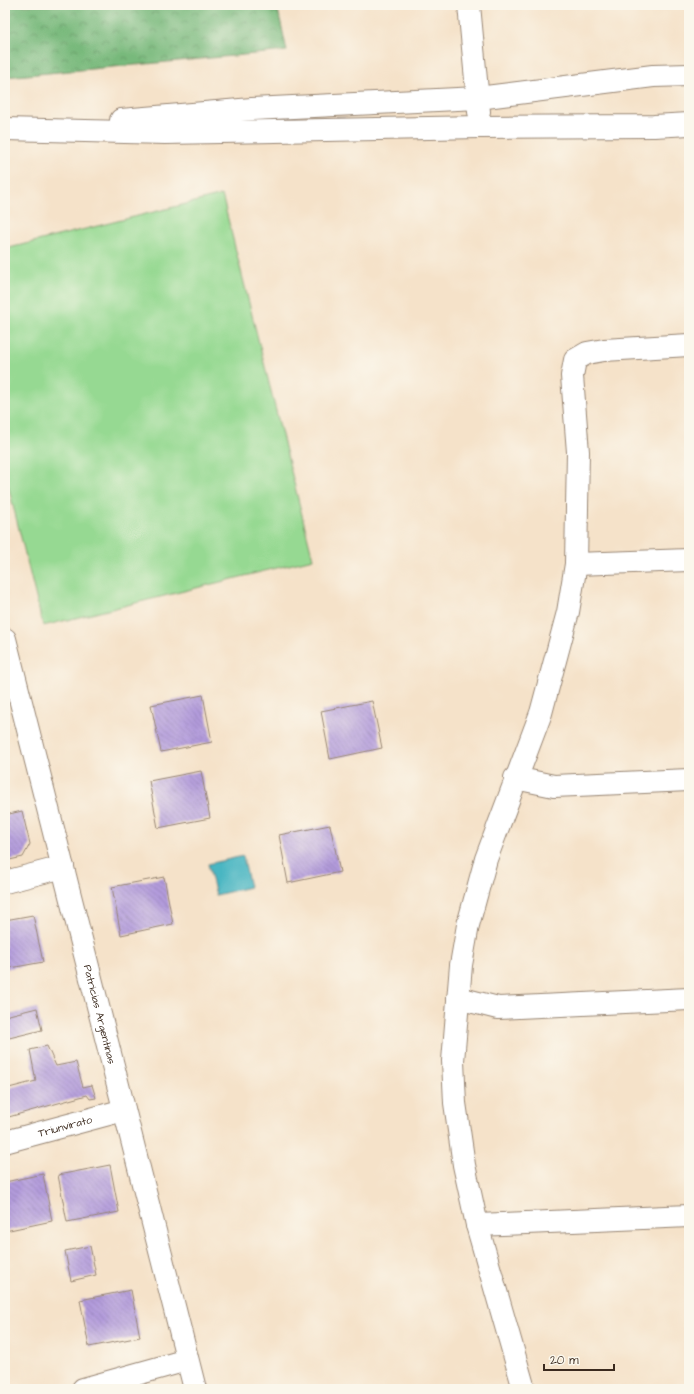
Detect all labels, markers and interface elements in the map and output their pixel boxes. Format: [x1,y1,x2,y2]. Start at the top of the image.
street label: Patricias Argentinas [80,963,119,1066]
street label: Triunvirato [36,1112,94,1141]
scale bar [544,1346,614,1372]
text: 20 m [550,1352,579,1369]

